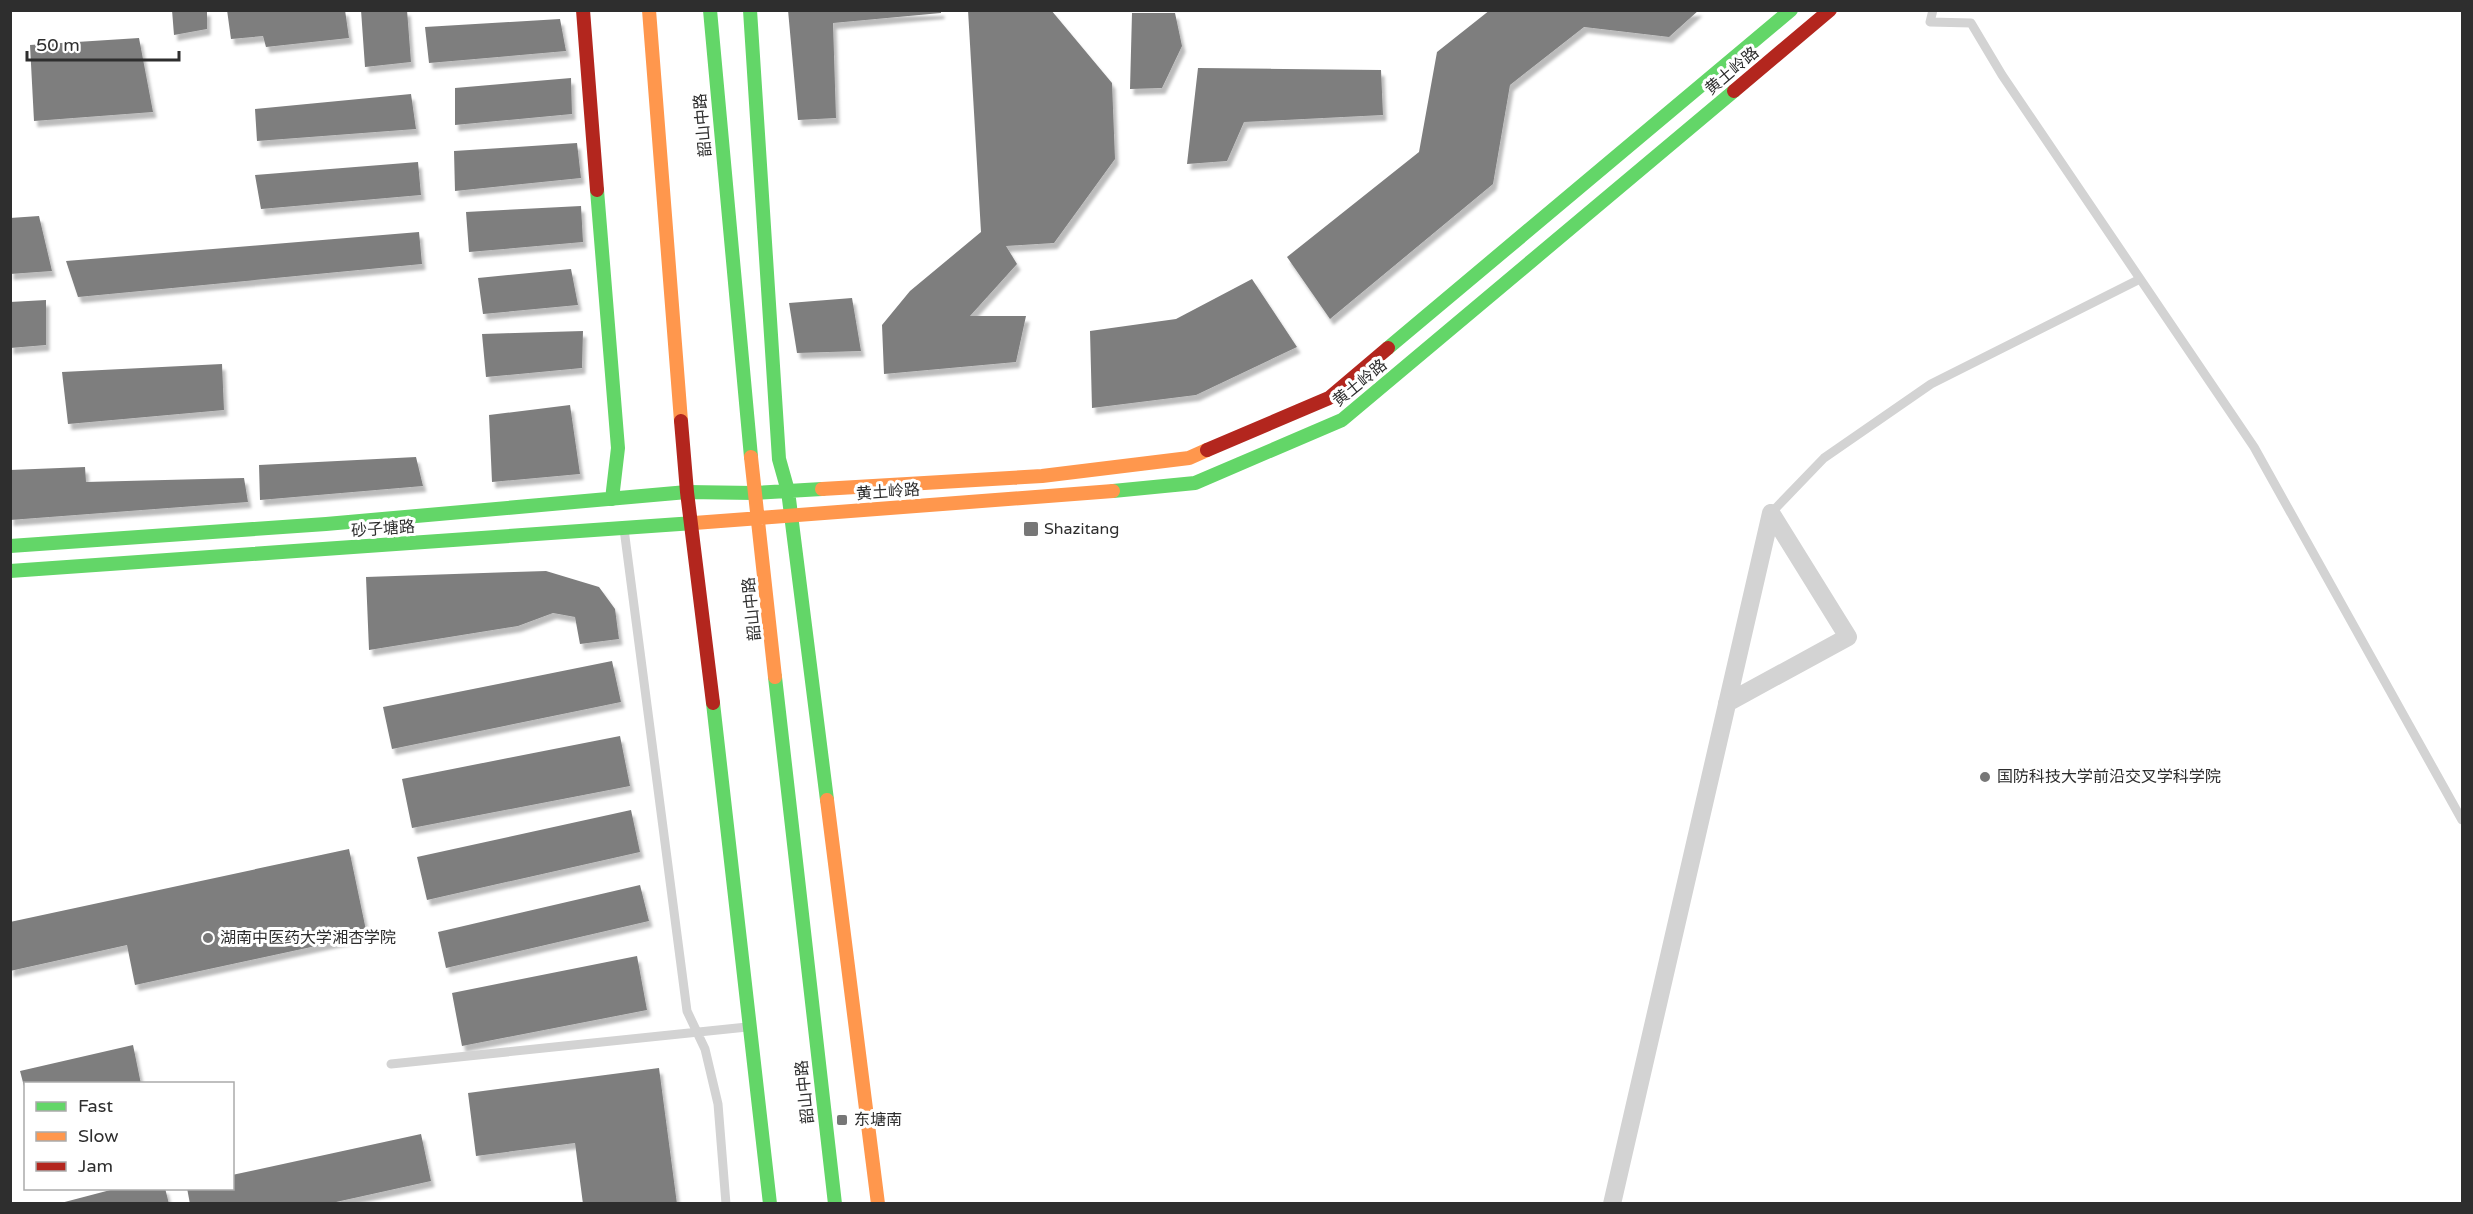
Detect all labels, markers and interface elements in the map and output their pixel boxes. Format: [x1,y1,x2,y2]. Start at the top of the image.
scale bar [27,24,178,62]
text: 50 m [36,34,80,56]
street label: 黄土岭路 [1701,43,1763,99]
street label: 韶山中路 [690,92,716,158]
street label: 黄土岭路 [1329,355,1391,411]
street label: 黄土岭路 [855,480,921,504]
street label: 砂子塘路 [350,517,416,541]
place label: Shazitang [1044,519,1119,539]
marker: Shazitang [1022,520,1040,538]
street label: 韶山中路 [739,576,765,642]
place label: 国防科技大学前沿交叉学科学院 [1997,767,2221,787]
marker: 国防科技大学前沿交叉学科学院 [1978,770,1992,784]
place label: 湖南中医药大学湘杏学院 [220,928,396,948]
marker: 湖南中医药大学湘杏学院 [201,931,215,945]
street label: 韶山中路 [792,1059,818,1125]
legend [24,1082,234,1190]
text: Fast [78,1095,113,1117]
place label: 东塘南 [854,1110,902,1130]
marker: 东塘南 [835,1113,849,1127]
text: Slow [78,1125,119,1147]
text: Jam [78,1155,113,1177]

